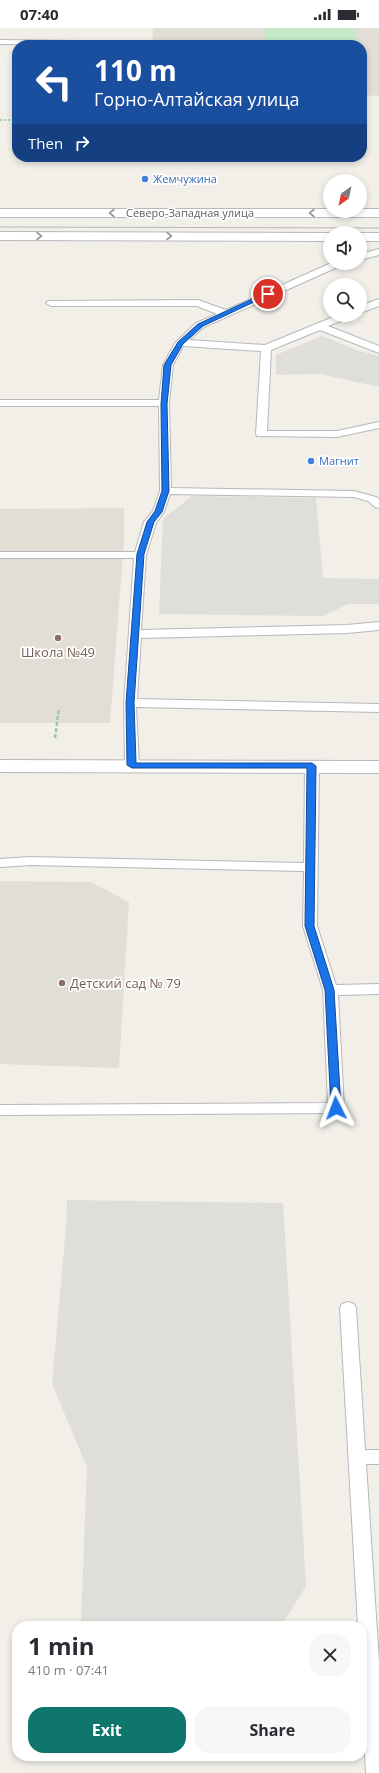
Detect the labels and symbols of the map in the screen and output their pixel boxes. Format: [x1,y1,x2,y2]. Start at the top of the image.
place label: Жемчужина [153,171,217,186]
marker: Жемчужина [140,174,150,184]
north arrow [323,174,367,218]
street label: Северо-Западная улица [126,205,254,220]
one-way arrow [109,209,115,217]
one-way arrow [309,209,315,217]
one-way arrow [36,232,42,240]
one-way arrow [166,232,172,240]
pin [251,277,285,311]
place label: Магнит [319,453,359,468]
marker: Магнит [306,456,316,466]
marker: Школа №49 [53,633,63,643]
place label: Школа №49 [21,643,95,661]
place label: Детский сад № 79 [70,974,181,992]
marker: Детский сад № 79 [57,978,67,988]
position arrow [315,1087,357,1129]

